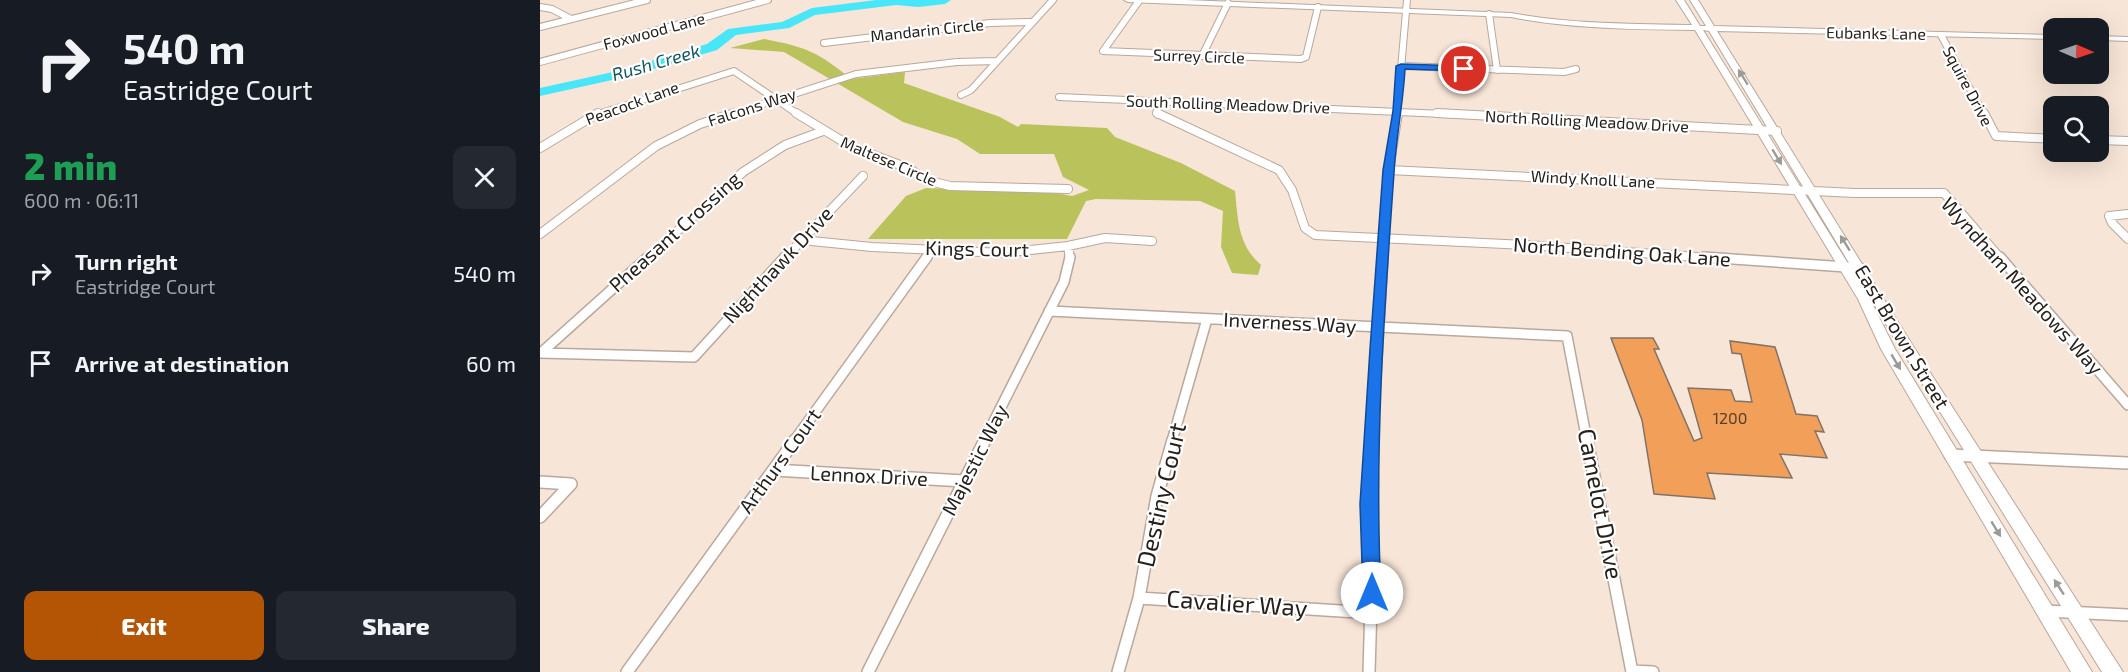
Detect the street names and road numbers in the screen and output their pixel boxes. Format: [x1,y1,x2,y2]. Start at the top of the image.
street label: Foxwood Lane [601,8,707,53]
street label: Mandarin Circle [869,14,985,45]
street label: Eubanks Lane [1826,22,1926,43]
street label: Squire Drive [1940,43,1997,129]
street label: Surrey Circle [1153,44,1245,67]
street label: Peacock Lane [583,77,681,128]
street label: Falcons Way [705,83,799,130]
street label: South Rolling Meadow Drive [1126,90,1330,117]
street label: North Rolling Meadow Drive [1485,106,1689,135]
street label: Maltese Circle [838,132,940,189]
street label: Pheasant Crossing [604,166,745,297]
street label: Windy Knoll Lane [1530,166,1656,191]
street label: Wyndham Meadows Way [1937,192,2109,379]
street label: Nighthawk Drive [717,201,837,328]
street label: North Bending Oak Lane [1512,231,1732,271]
street label: Kings Court [925,235,1030,261]
street label: East Brown Street [1850,260,1956,413]
street label: Inverness Way [1223,307,1358,337]
street label: Majestic Way [936,400,1013,519]
street label: Arthurs Court [733,403,825,517]
street label: Destiny Court [1130,420,1191,570]
street label: Camelot Drive [1573,426,1630,582]
street label: Lennox Drive [810,460,929,490]
street label: Cavalier Way [1166,583,1309,622]

